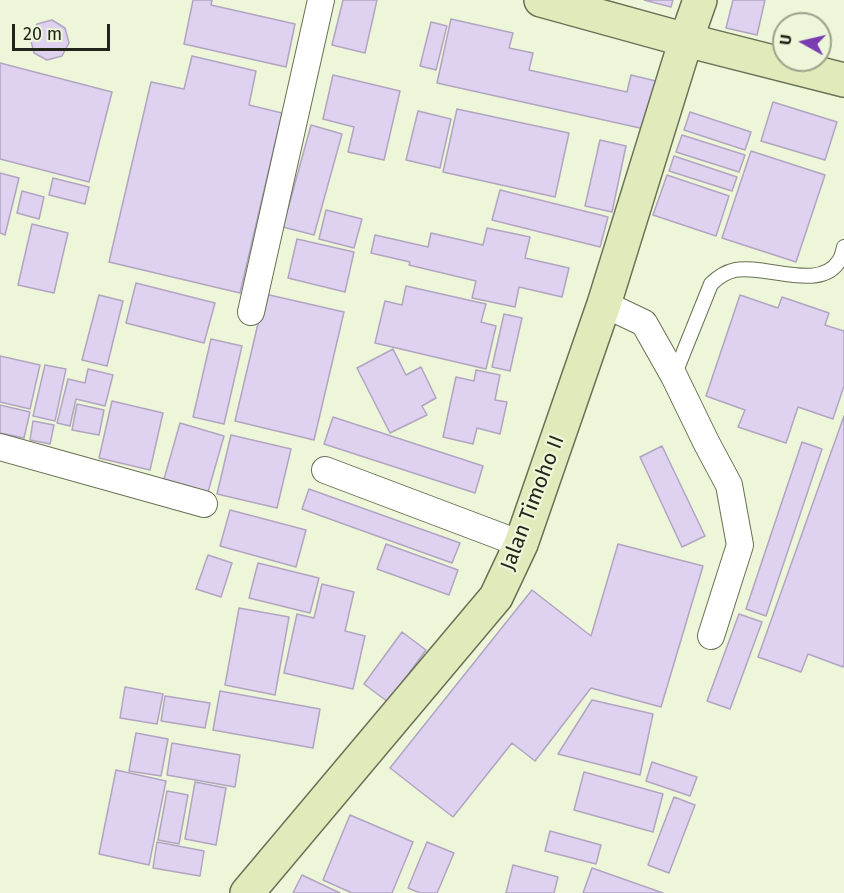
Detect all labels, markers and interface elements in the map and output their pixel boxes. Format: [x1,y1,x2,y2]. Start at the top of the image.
scale bar [15,12,112,50]
north arrow [772,12,832,72]
text: 20 m [23,23,62,45]
text: U [776,33,796,46]
street label: Jalan Timoho II [496,432,570,574]

